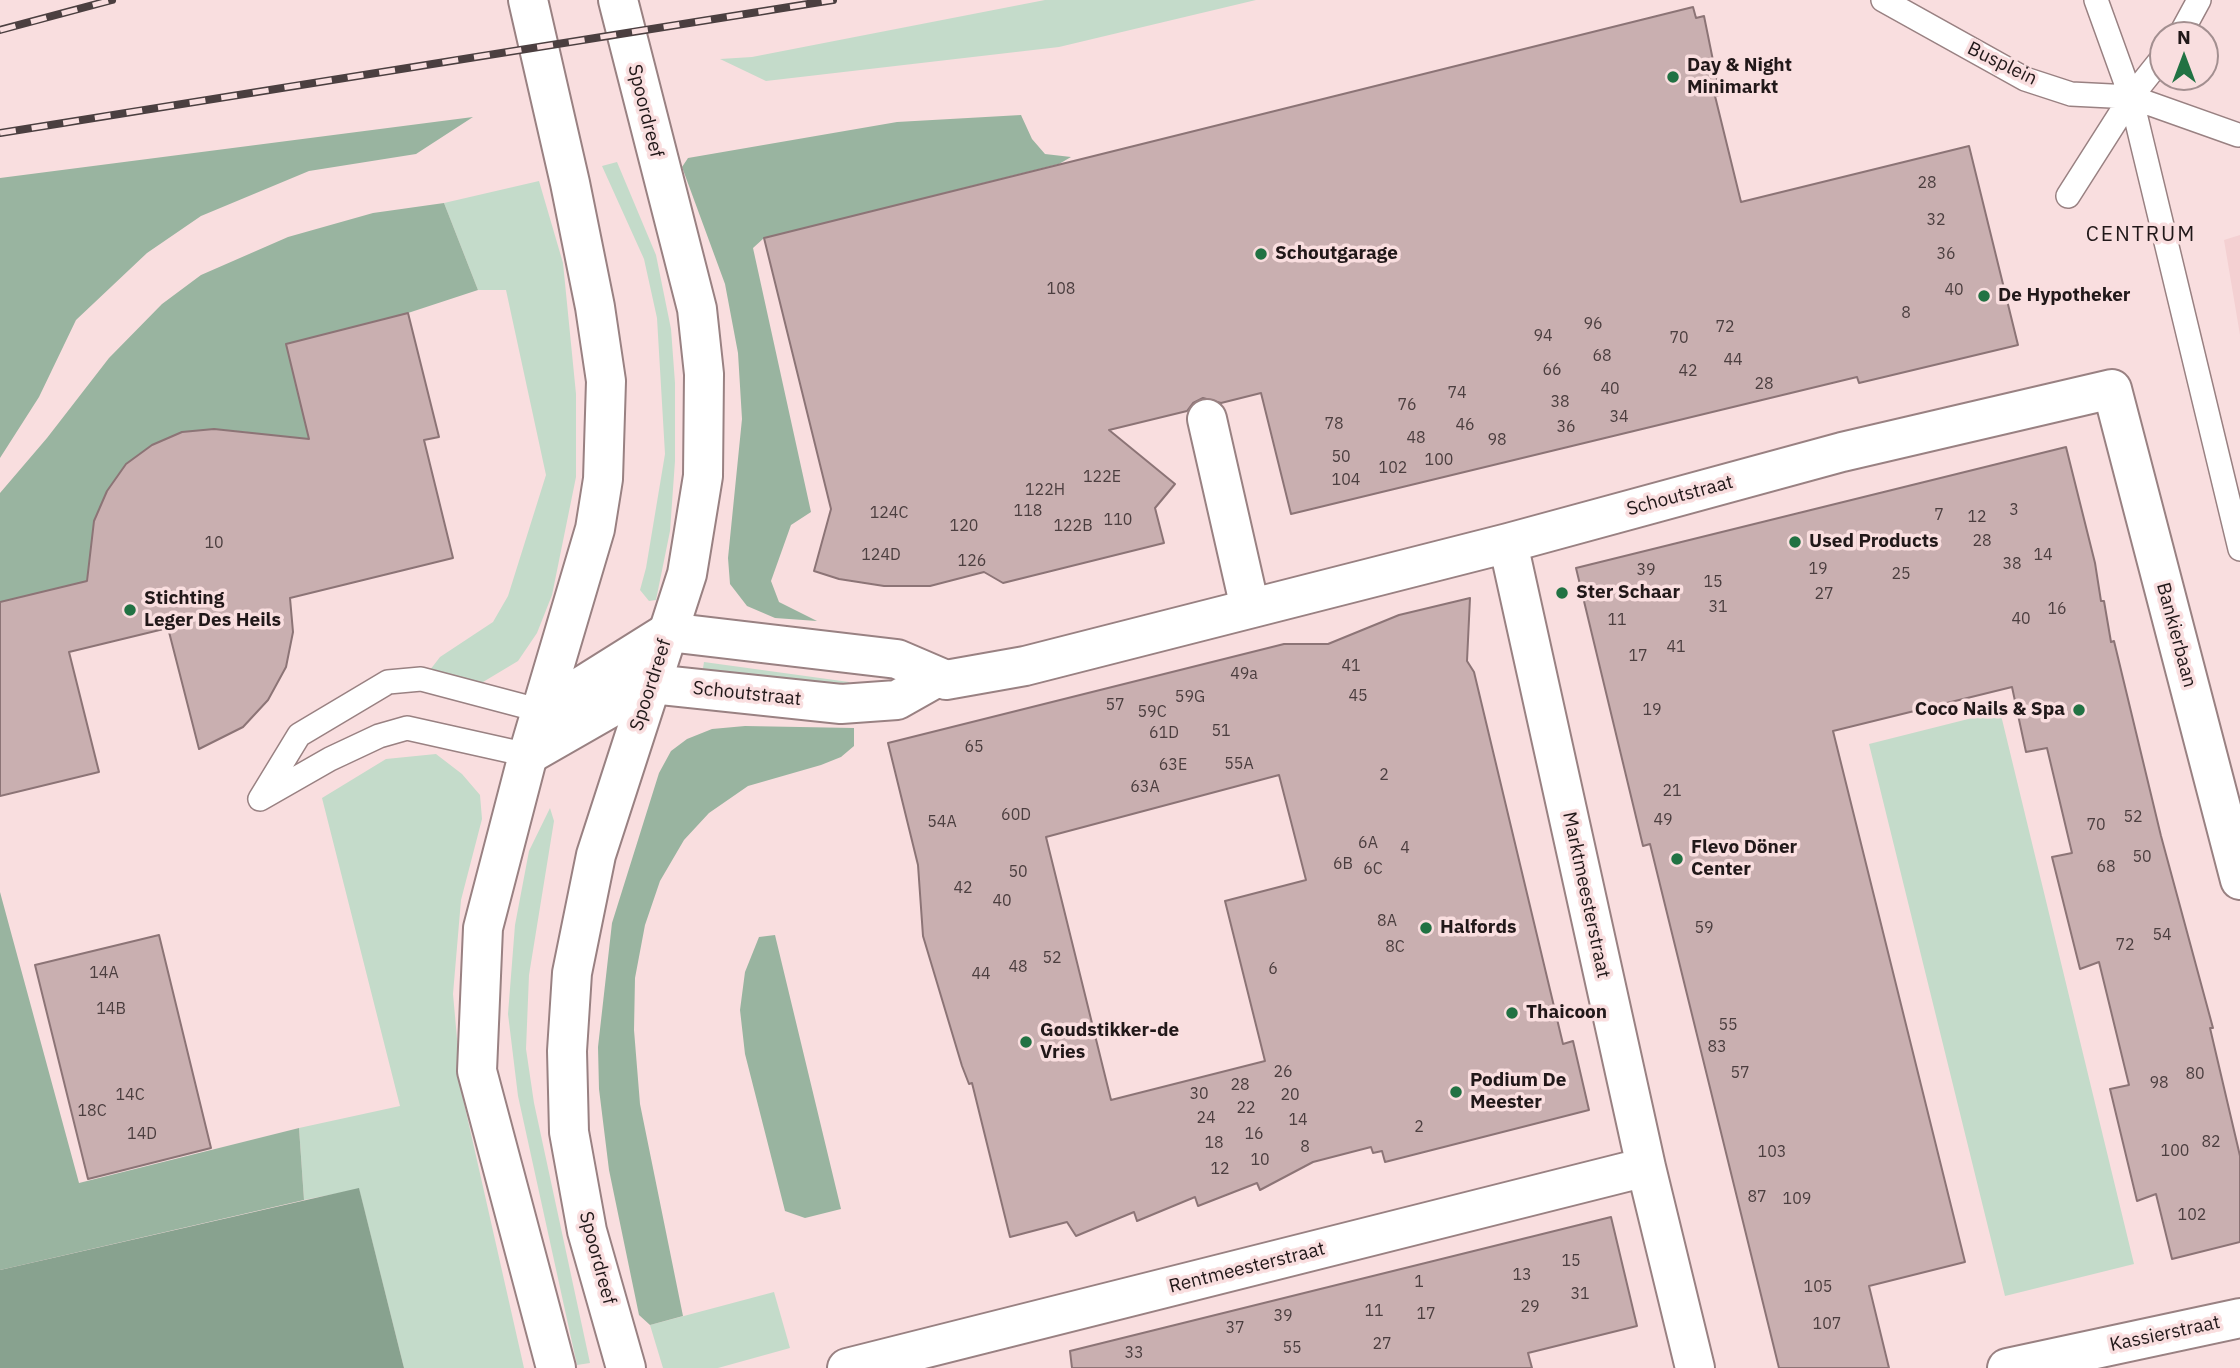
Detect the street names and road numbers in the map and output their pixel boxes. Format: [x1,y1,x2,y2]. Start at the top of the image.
street label: Busplein [1963,37,2041,91]
street label: Spoordreef [622,62,668,160]
street label: Schoutstraat [1624,471,1736,521]
street label: Bankierbaan [2151,580,2201,690]
street label: Spoordreef [625,636,677,734]
street label: Schoutstraat [692,677,802,711]
street label: Marktmeesterstraat [1557,810,1615,980]
street label: Spoordreef [574,1209,620,1307]
street label: Rentmeesterstraat [1167,1238,1327,1298]
street label: Kassierstraat [2108,1311,2222,1357]

